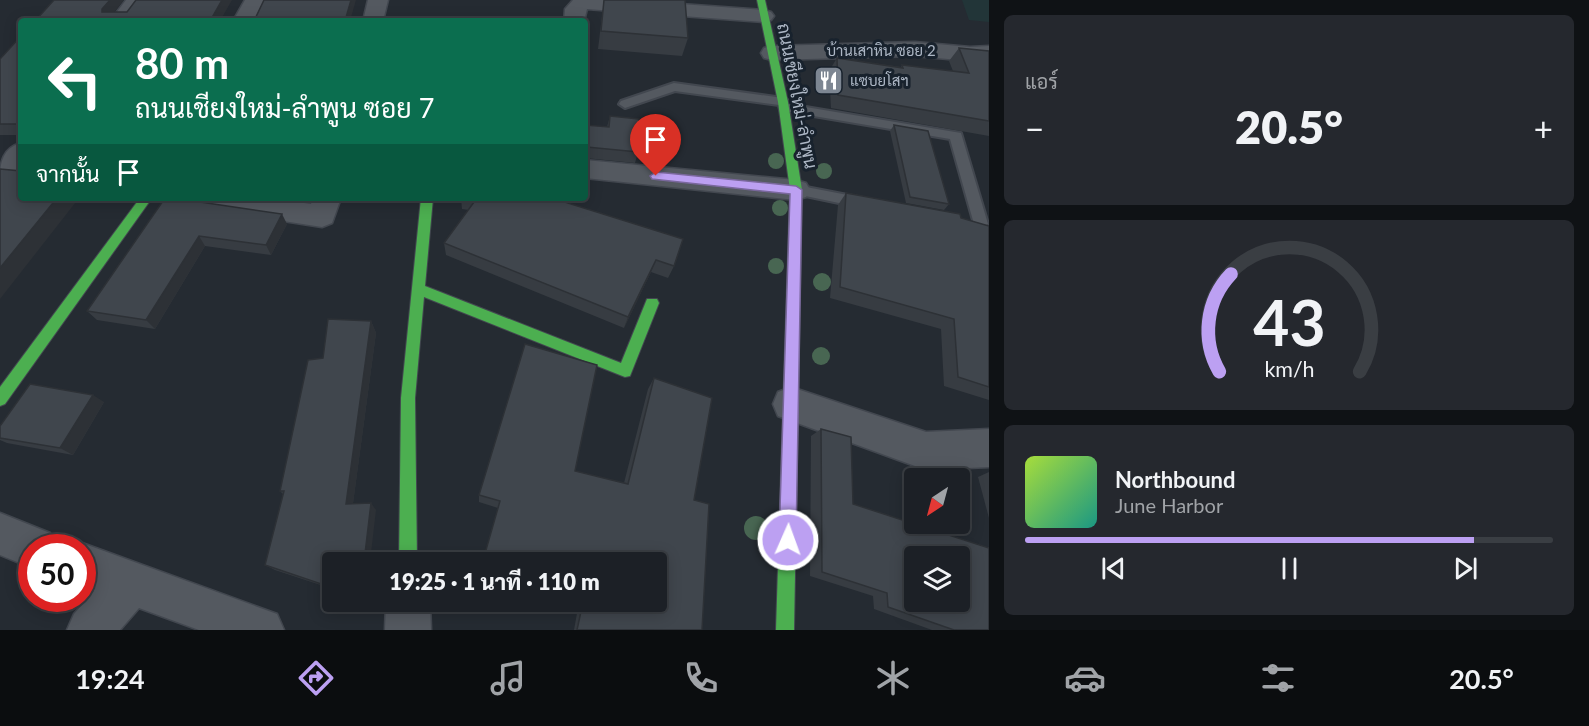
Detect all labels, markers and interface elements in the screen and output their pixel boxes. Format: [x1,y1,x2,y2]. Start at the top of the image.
street label: ถนนเชียงใหม่-ลำพูน [770,21,824,171]
text: 80 m [135,38,229,88]
street label: บ้านเสาหิน ซอย 2 [826,41,936,59]
icon: left [36,42,114,120]
restaurant icon: แซบยโสฯ [813,65,845,97]
text: แอร์ [1025,69,1058,93]
place label: แซบยโสฯ [850,71,909,89]
text: ถนนเชียงใหม่-ลำพูน ซอย 7 [135,91,434,124]
text: 20.5° [1235,100,1343,154]
text: − [1025,108,1044,148]
text: + [1534,108,1553,148]
pin [630,114,681,176]
icon: arrive [639,123,672,156]
icon: arrive [112,156,145,189]
text: จากนั้น [36,160,100,187]
text: 43 [1253,284,1325,359]
text: km/h [1264,356,1314,382]
text: Northbound [1115,466,1235,493]
north arrow [904,468,970,534]
map controls [904,468,970,612]
text: June Harbor [1115,493,1223,517]
position arrow [756,508,820,572]
speed limit sign: 50 [18,534,96,612]
button: layers [904,546,970,612]
icon: previous [1097,552,1130,585]
icon: pause [1273,552,1306,585]
icon: next [1449,552,1482,585]
text: 19:25 · 1 นาที · 110 m [389,568,600,595]
icon: directions [295,657,337,699]
icon: music [487,657,529,699]
icon: phone [680,657,722,699]
icon: climate [872,657,914,699]
icon: car [1064,657,1106,699]
icon: filters [1257,657,1299,699]
text: 19:24 [75,662,145,695]
text: 20.5° [1449,662,1514,695]

